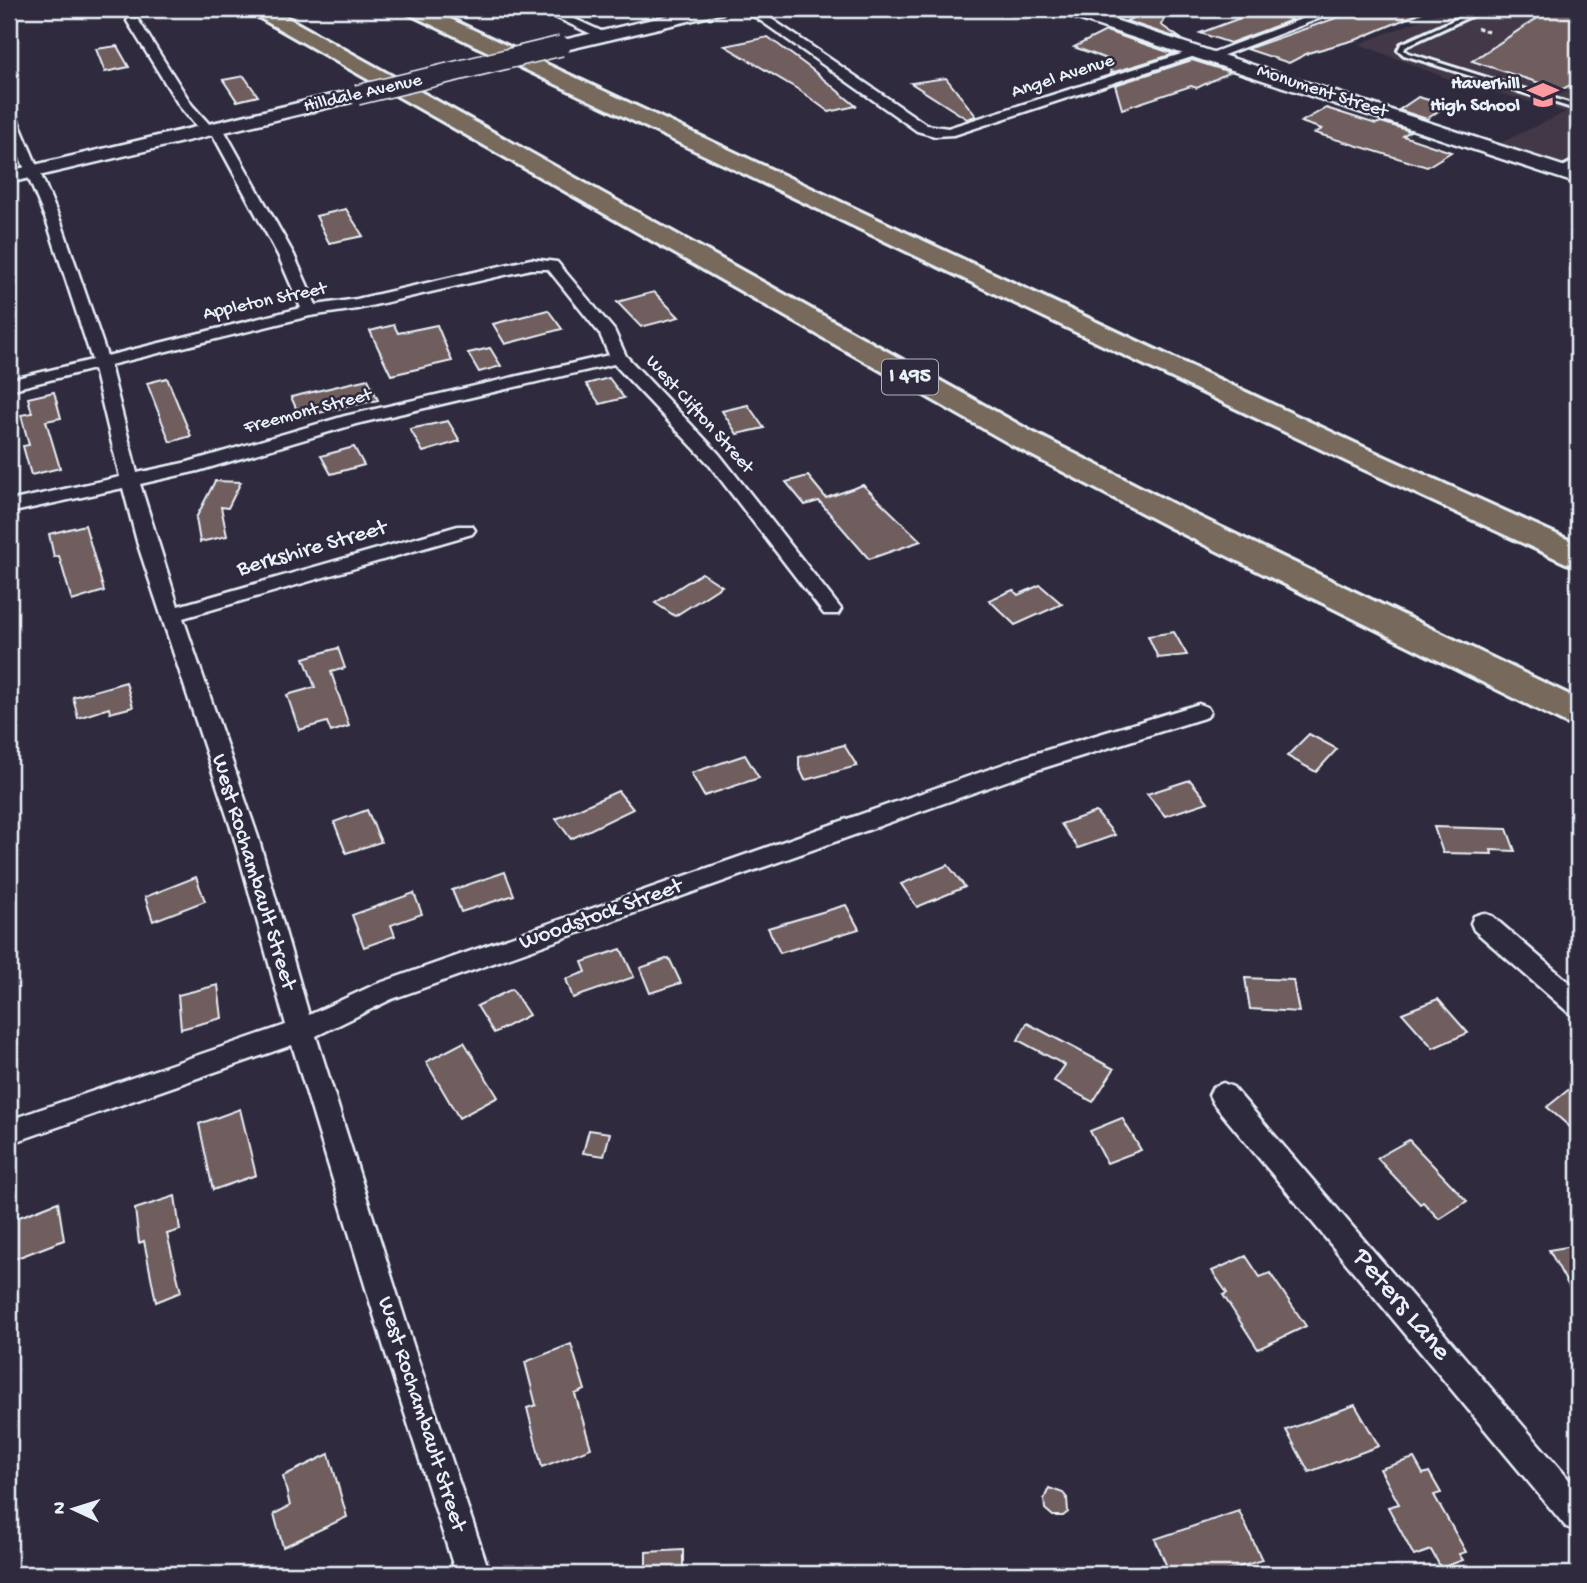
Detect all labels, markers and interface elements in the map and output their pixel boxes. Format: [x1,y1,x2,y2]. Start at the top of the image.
street label: Angel Avenue [1009,50,1117,104]
street label: Monument Street [1254,60,1392,125]
street label: Hilldale Avenue [302,69,425,119]
place label: Haverhill High School [1430,73,1520,118]
school or university icon: Haverhill High School [1526,78,1560,112]
street label: Appleton Street [201,277,331,326]
street label: West Clifton Street [640,351,760,481]
road number: I 495 [882,360,938,394]
street label: Freemont Street [241,383,377,440]
street label: Berkshire Street [233,514,392,584]
street label: West Rochambault Street [204,751,302,995]
street label: Woodstock Street [516,872,688,957]
street label: Peters Lane [1344,1241,1458,1368]
street label: West Rochambault Street [370,1293,472,1536]
north arrow [38,1474,108,1544]
text: N [49,1501,72,1515]

